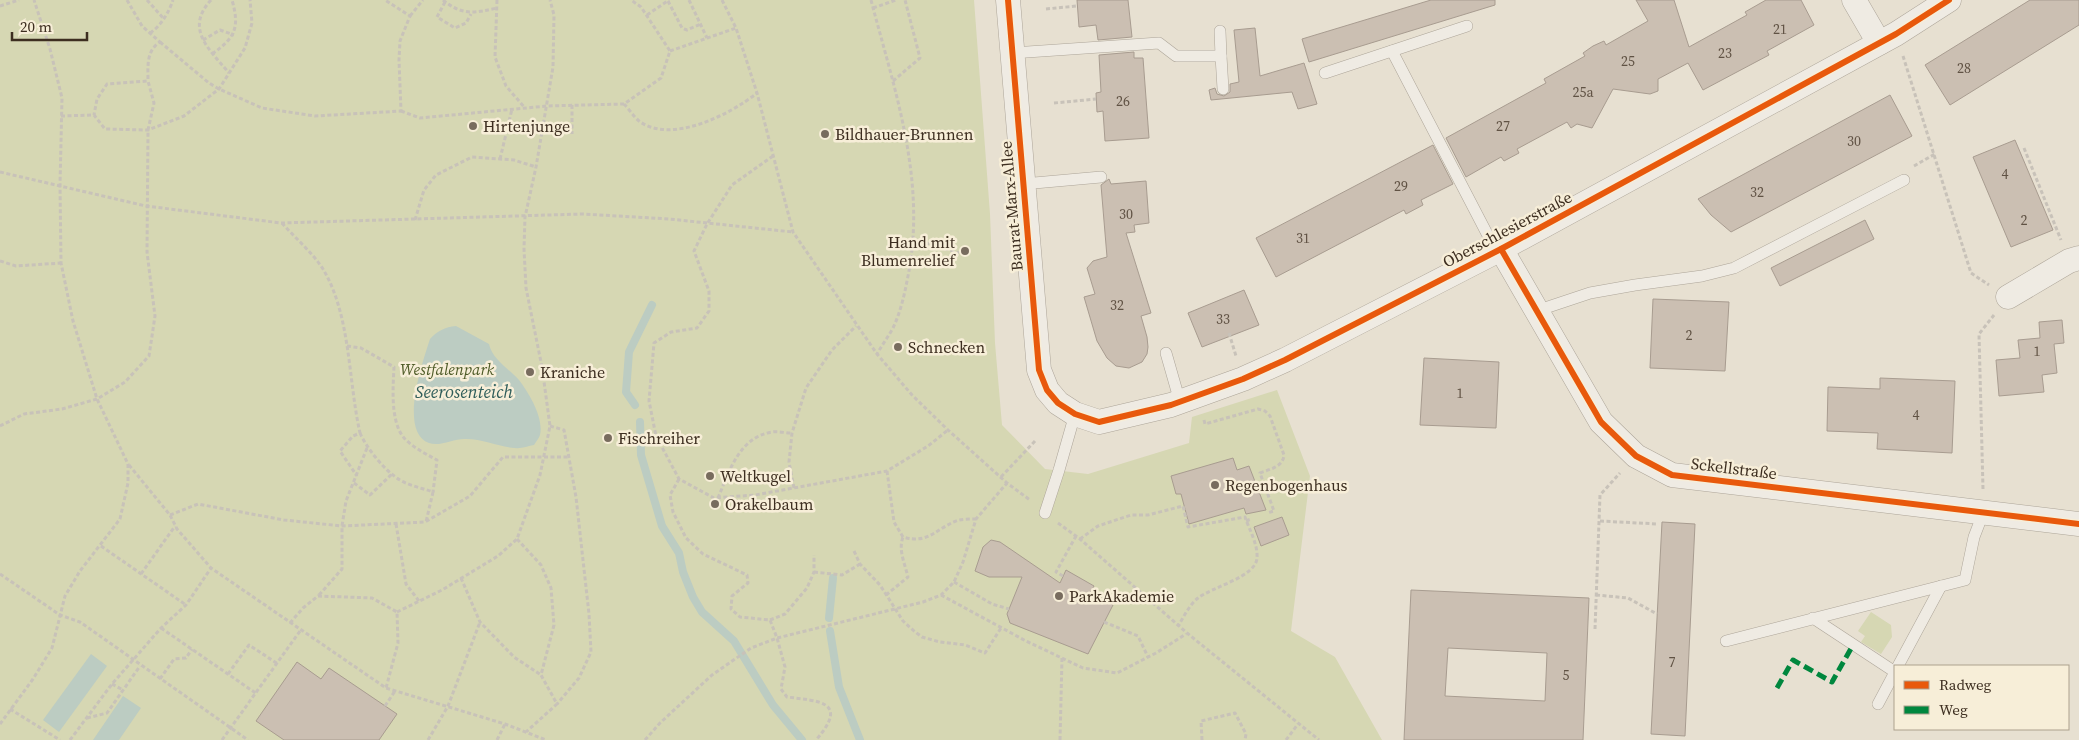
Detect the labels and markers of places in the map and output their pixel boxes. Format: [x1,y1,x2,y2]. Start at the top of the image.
place label: Hirtenjunge [483,115,570,137]
marker: Hirtenjunge [467,120,479,132]
place label: Bildhauer-Brunnen [835,123,974,145]
marker: Bildhauer-Brunnen [819,128,831,140]
place label: Hand mit Blumenrelief [861,231,956,271]
marker: Hand mit Blumenrelief [959,245,971,257]
place label: Schnecken [908,336,986,358]
marker: Schnecken [892,341,904,353]
place label: Kraniche [540,361,605,383]
marker: Kraniche [524,366,536,378]
place label: Fischreiher [618,427,700,449]
marker: Fischreiher [602,432,614,444]
place label: Weltkugel [720,465,791,487]
marker: Weltkugel [704,470,716,482]
place label: Regenbogenhaus [1225,474,1347,496]
marker: Regenbogenhaus [1209,479,1221,491]
place label: Orakelbaum [725,493,813,515]
marker: Orakelbaum [709,498,721,510]
place label: ParkAkademie [1069,585,1174,607]
marker: ParkAkademie [1053,590,1065,602]

